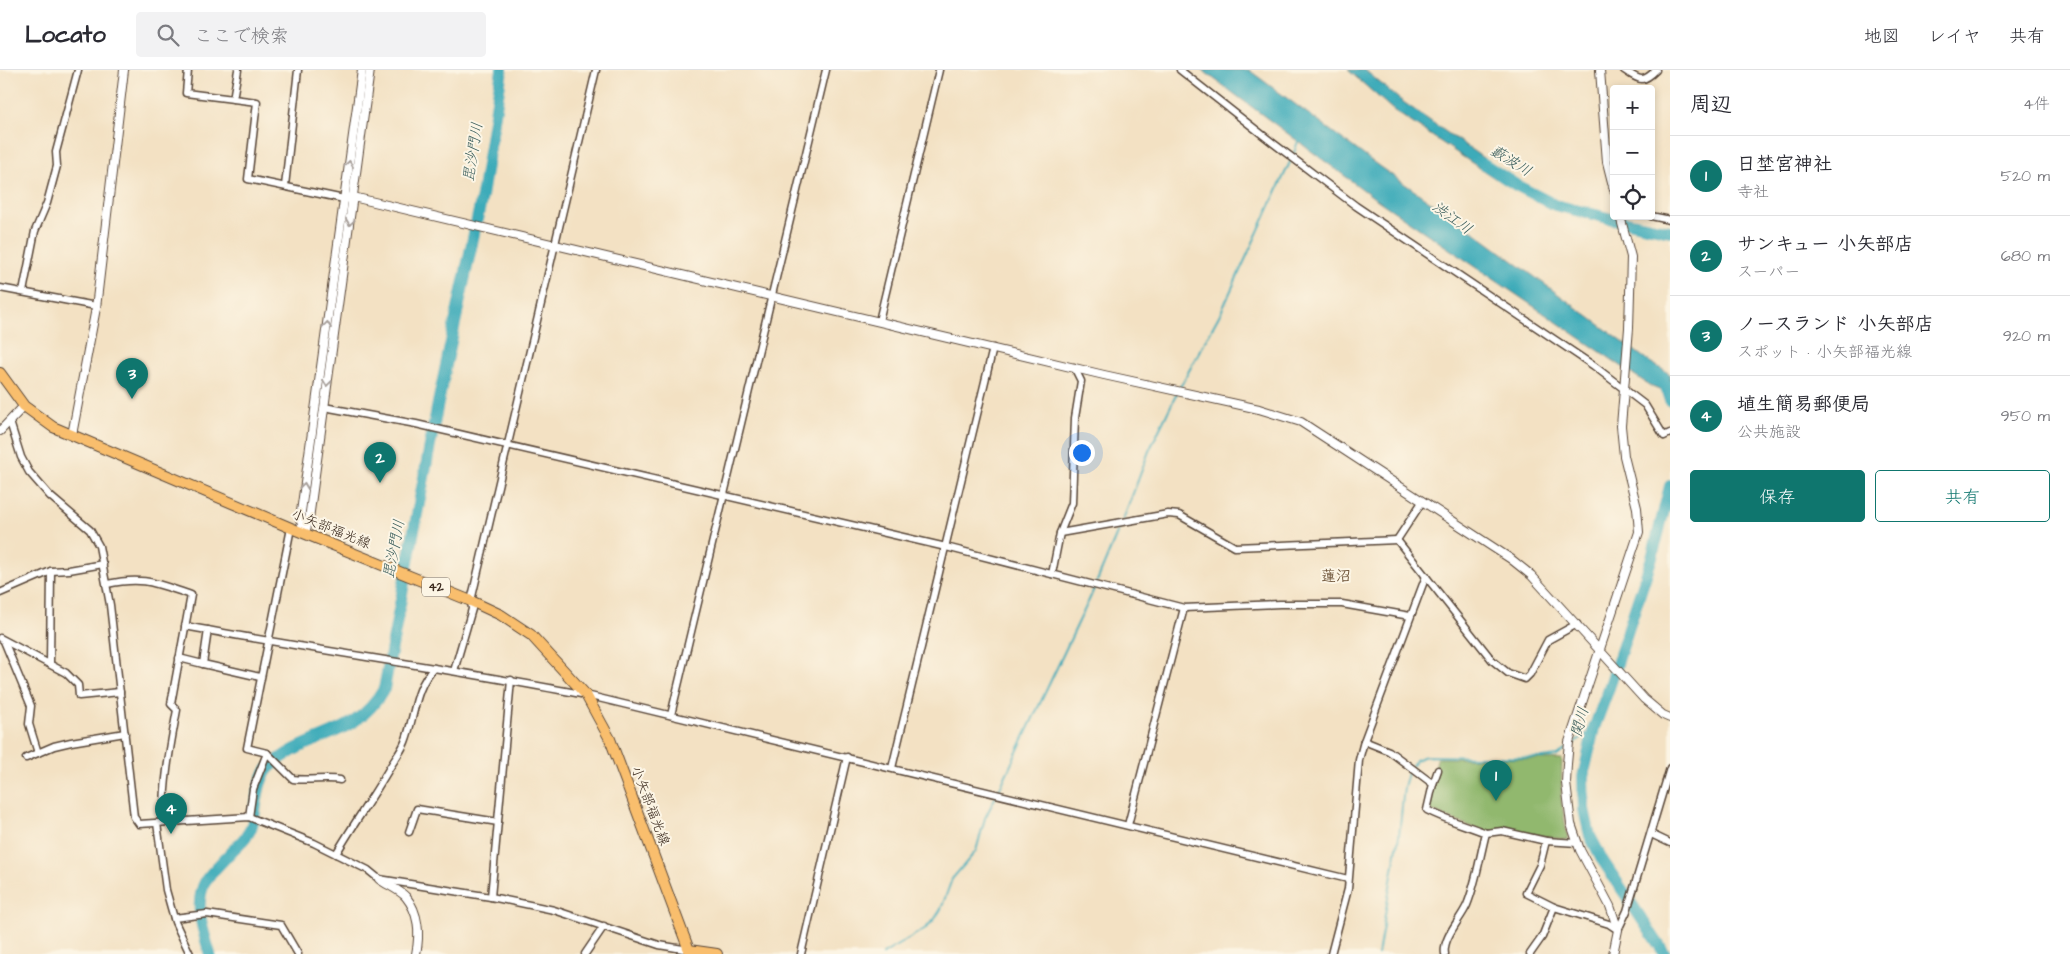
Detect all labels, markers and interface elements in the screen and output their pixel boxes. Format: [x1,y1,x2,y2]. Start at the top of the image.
search box [136,12,486,57]
text: Locato [25,18,106,52]
icon: search [154,21,182,49]
text: ここで検索 [194,23,289,50]
text: 地図 [1864,24,1900,49]
text: レイヤ [1928,24,1981,49]
text: 共有 [2009,24,2045,49]
map controls [1610,85,1655,220]
button: + [1610,85,1655,130]
text: 周辺 [1690,90,1732,119]
text: 4件 [2023,93,2050,115]
water label: 毘沙門川 [458,121,488,183]
button: − [1610,130,1655,175]
water label: 藪波川 [1486,140,1536,182]
text: 日埜宮神社 [1737,151,1832,178]
one-way arrow [343,159,353,168]
text: 1 [1705,165,1707,187]
text: 520 m [2001,165,2050,187]
button: locate [1610,175,1655,220]
text: 寺社 [1737,181,1769,203]
water label: 渋江川 [1428,196,1476,240]
one-way arrow [345,218,355,227]
text: サンキュー 小矢部店 [1737,231,1913,258]
text: 2 [1701,245,1711,267]
text: 680 m [2001,245,2050,267]
text: スーパー [1737,261,1800,283]
text: ノースランド 小矢部店 [1737,311,1933,338]
one-way arrow [321,320,332,328]
text: 3 [1702,325,1710,347]
text: 920 m [2003,325,2050,347]
text: スポット · 小矢部福光線 [1737,341,1912,363]
pin: 3 [116,358,148,399]
one-way arrow [322,380,333,388]
text: 埴生簡易郵便局 [1737,391,1870,418]
text: 4 [1701,405,1711,427]
text: 950 m [2001,405,2050,427]
text: 公共施設 [1737,421,1801,443]
your location [1069,440,1095,466]
pin: 2 [364,442,396,483]
button: 保存 [1690,470,1865,522]
button: 共有 [1875,470,2050,522]
one-way arrow [299,481,309,490]
street label: 小矢部福光線 [288,504,374,554]
water label: 毘沙門川 [378,518,410,580]
district label: 蓮沼 [1321,566,1351,587]
road number: 42 [422,578,450,596]
water label: 関川 [1566,705,1594,739]
pin: 1 [1480,760,1512,801]
street label: 小矢部福光線 [626,763,674,849]
pin: 4 [155,793,187,834]

